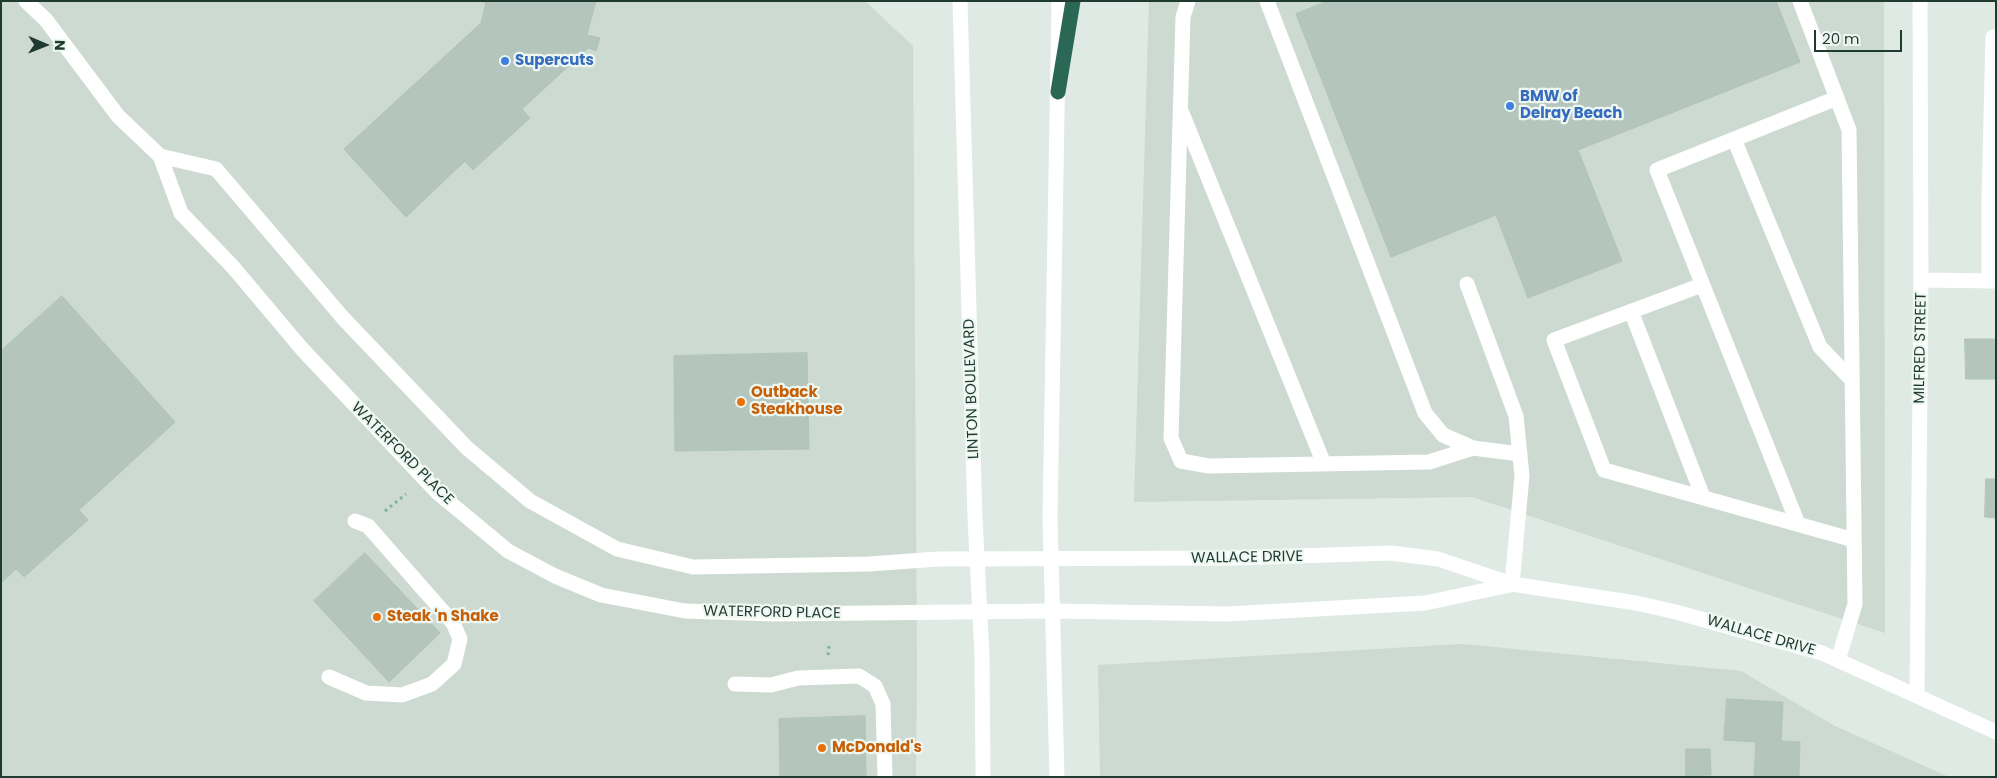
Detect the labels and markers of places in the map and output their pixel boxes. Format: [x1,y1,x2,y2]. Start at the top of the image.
place label: Supercuts [515,52,594,70]
marker: Supercuts [499,55,511,67]
place label: BMW of Delray Beach [1520,88,1622,123]
marker: BMW of Delray Beach [1504,100,1516,112]
place label: Outback Steakhouse [751,384,842,419]
marker: Outback Steakhouse [735,396,747,408]
place label: Steak 'n Shake [387,608,499,626]
marker: Steak 'n Shake [371,611,383,623]
place label: McDonald's [832,739,922,757]
marker: McDonald's [816,742,828,754]

